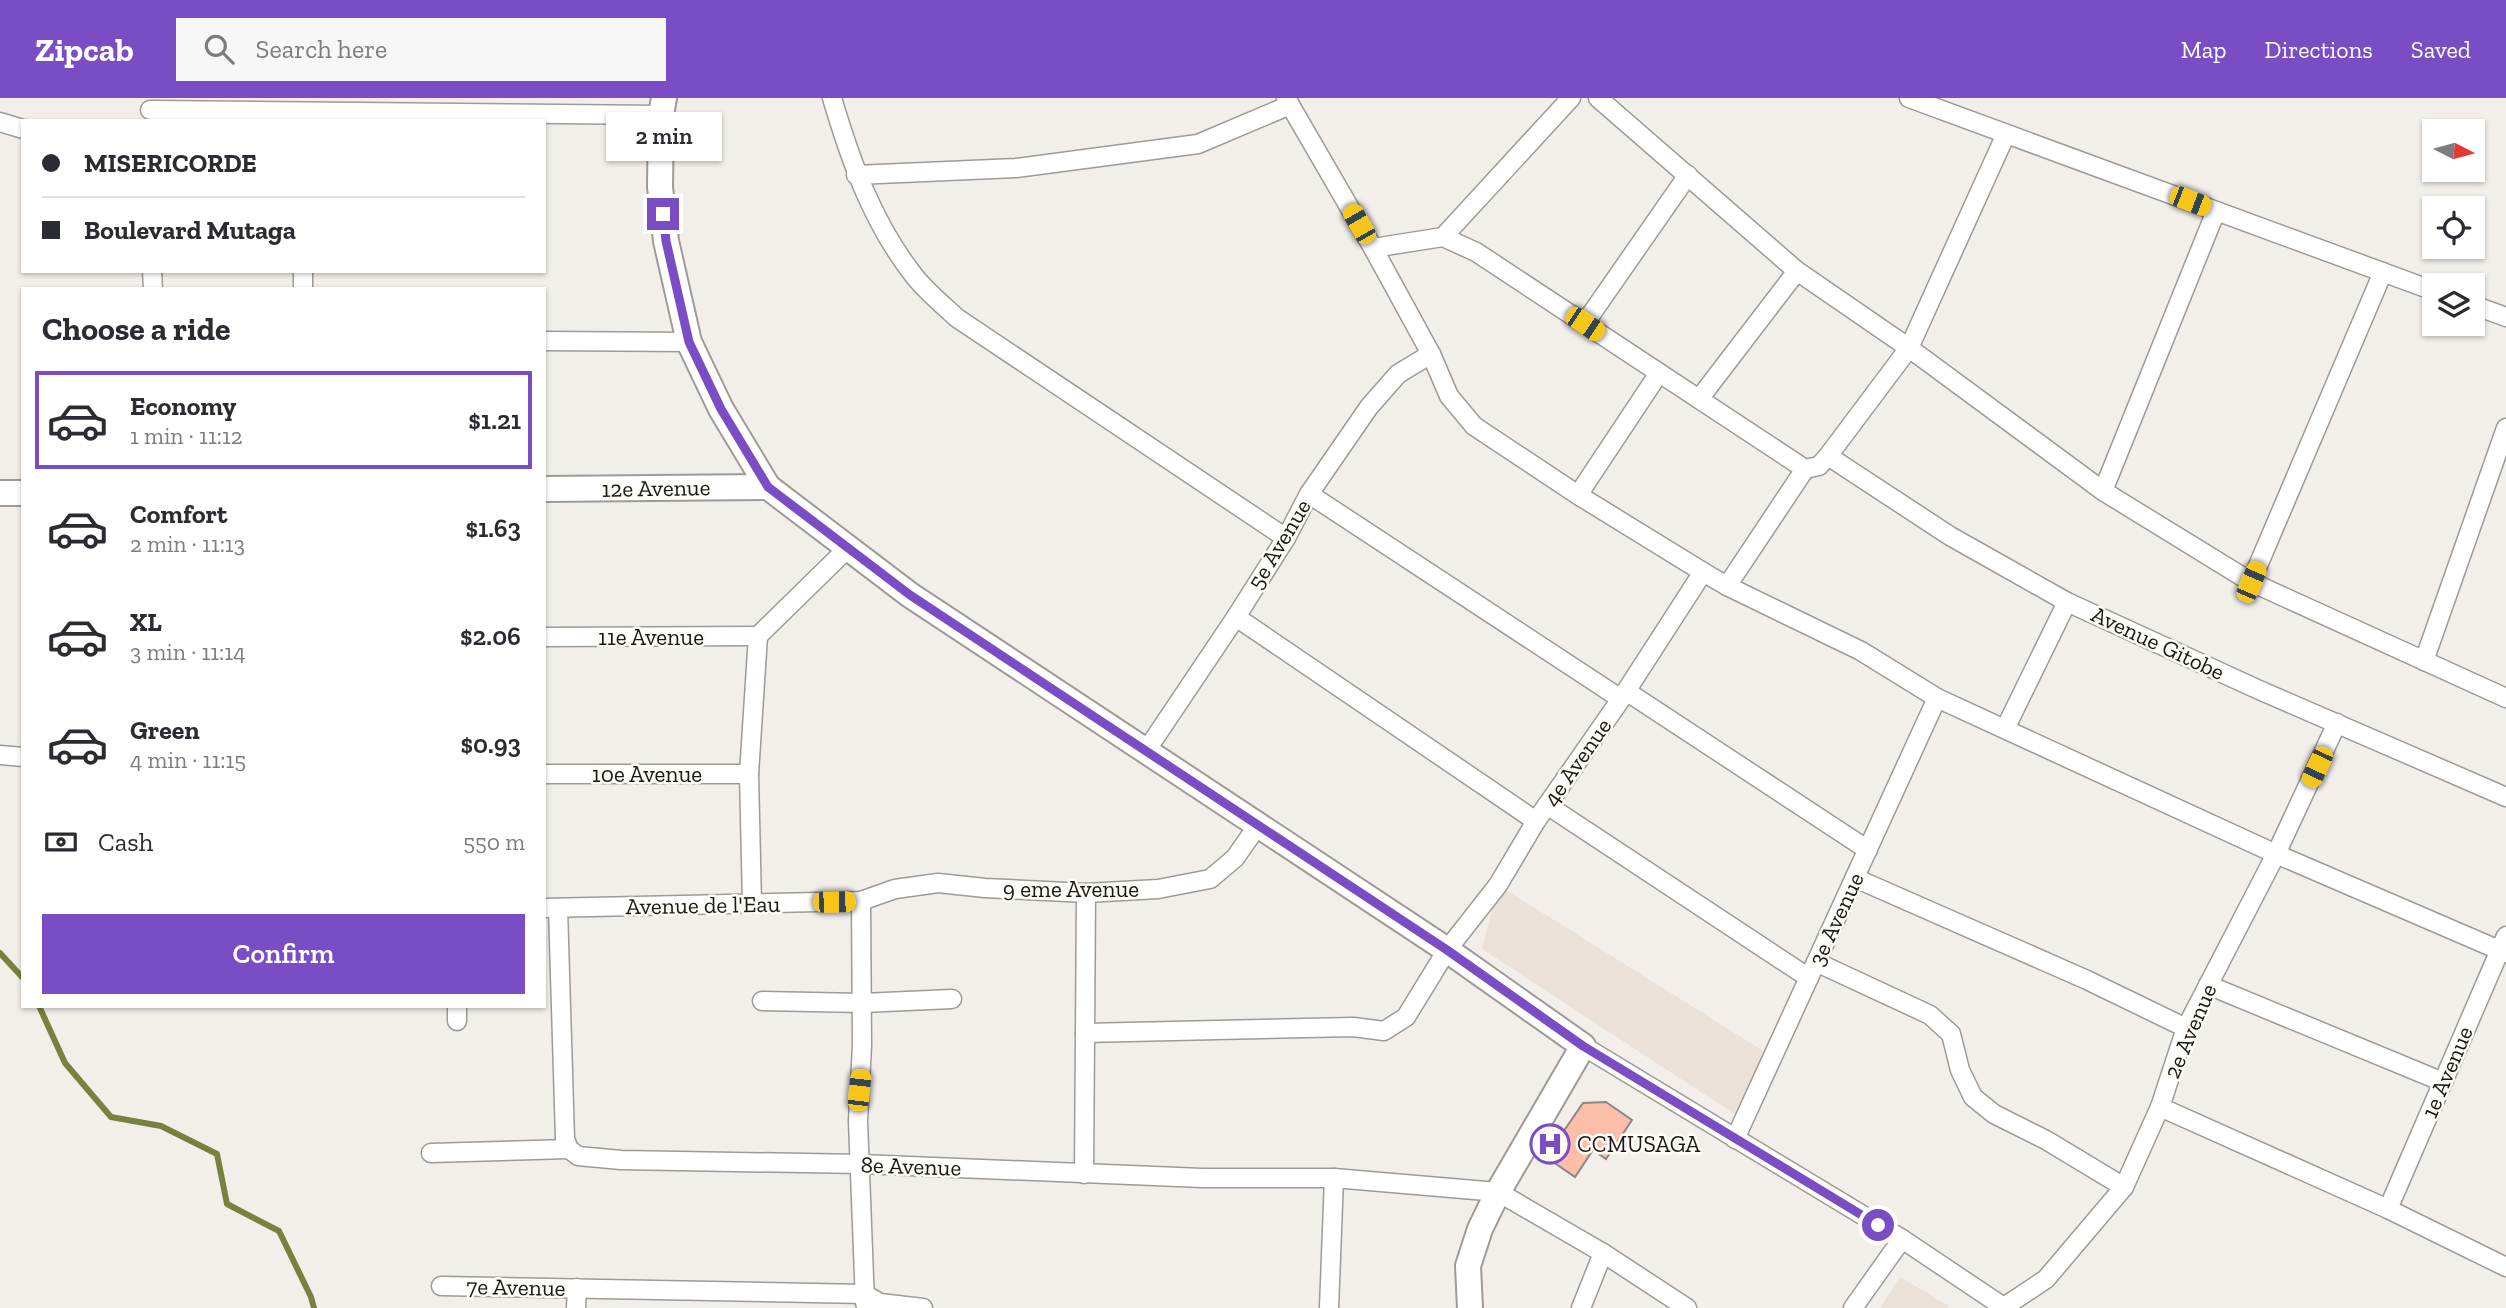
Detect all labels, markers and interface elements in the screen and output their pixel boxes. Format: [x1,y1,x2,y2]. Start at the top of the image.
search box [176,18,666,81]
text: Zipcab [35,30,134,69]
icon: search [200,30,238,68]
text: Search here [256,33,387,65]
text: Map [2181,35,2227,64]
text: Directions [2265,35,2373,64]
text: Saved [2411,35,2471,64]
callout: 2 min [605,113,721,162]
north arrow [2422,119,2485,182]
map controls [2422,119,2485,336]
text: 2 min [635,122,693,150]
text: MISERICORDE [84,147,257,179]
car [2167,184,2214,218]
button: locate [2422,196,2485,259]
route end [647,198,679,230]
car [1340,201,1379,247]
text: Boulevard Mutaga [84,214,296,246]
button: layers [2422,273,2485,336]
car [1562,304,1609,344]
text: Choose a ride [42,310,230,348]
icon: car [46,389,109,452]
text: Economy [130,390,236,422]
text: $1.21 [468,404,521,436]
text: 1 min · 11:12 [130,422,243,450]
street label: 12e Avenue [601,473,711,503]
street label: 5e Avenue [1241,494,1317,594]
icon: car [46,497,109,560]
text: Comfort [130,498,227,530]
text: $1.63 [465,512,521,544]
text: 2 min · 11:13 [130,530,245,558]
car [2234,559,2269,605]
street label: Avenue Gitobe [2087,600,2229,686]
icon: car [46,605,109,668]
text: XL [130,606,162,638]
text: $2.06 [460,620,521,652]
street label: 11e Avenue [598,623,704,651]
text: 3 min · 11:14 [130,638,246,666]
icon: car [46,713,109,776]
street label: 4e Avenue [1537,713,1617,811]
text: Green [130,714,200,746]
text: $0.93 [460,728,521,760]
car [2299,744,2336,790]
text: 4 min · 11:15 [130,746,246,774]
street label: 10e Avenue [592,760,702,788]
icon: cash [42,823,80,861]
text: Cash [98,826,153,858]
text: 550 m [463,828,525,856]
street label: 3e Avenue [1802,868,1870,970]
street label: 9 eme Avenue [1003,875,1139,903]
street label: Avenue de l'Eau [625,890,781,920]
car [813,891,856,913]
button: Confirm [42,914,525,994]
street label: 2e Avenue [2158,979,2222,1083]
street label: 1e Avenue [2415,1022,2479,1122]
car [847,1068,872,1112]
hospital icon: CCMUSAGA [1529,1123,1571,1165]
place label: CCMUSAGA [1577,1130,1701,1158]
street label: 8e Avenue [860,1150,962,1182]
route start [1862,1209,1894,1241]
street label: 7e Avenue [466,1272,566,1302]

